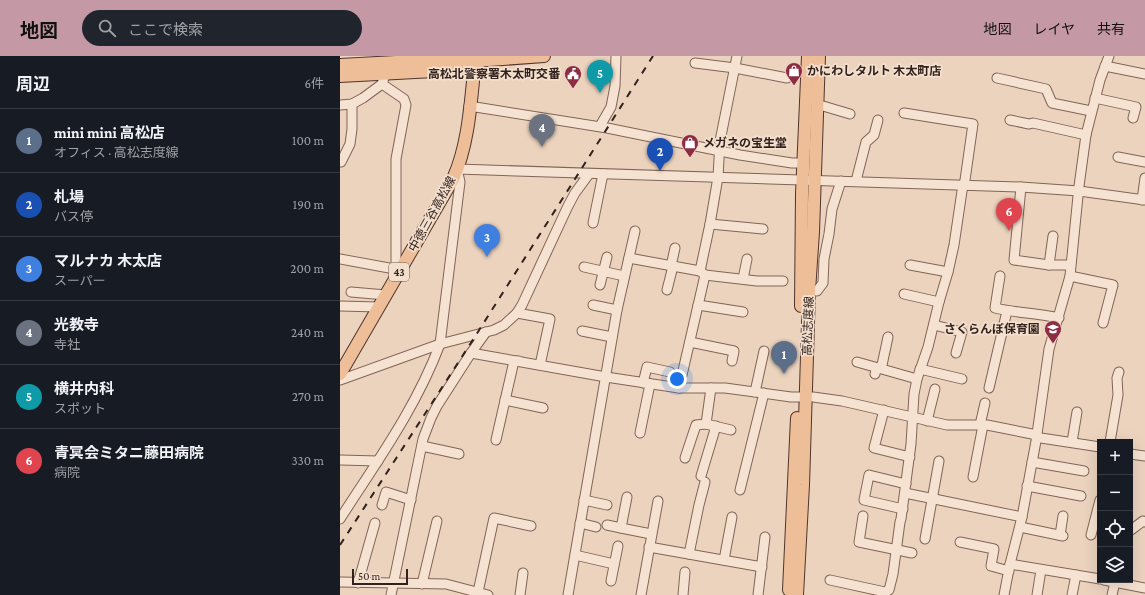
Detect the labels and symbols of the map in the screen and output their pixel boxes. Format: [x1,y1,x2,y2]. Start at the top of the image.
pin: 5 [587,60,613,93]
shop icon: かにわしタルト 木太町店 [784,61,804,86]
public building icon: 高松北警察署木太町交番 [563,64,583,89]
place label: かにわしタルト 木太町店 [807,64,941,78]
place label: 高松北警察署木太町交番 [428,67,561,81]
pin: 4 [529,114,555,147]
shop icon: メガネの宝生堂 [680,133,700,158]
place label: メガネの宝生堂 [703,136,787,150]
pin: 2 [647,138,673,171]
street label: 中徳三谷高松線 [406,174,458,254]
pin: 6 [996,198,1022,231]
pin: 3 [474,224,500,257]
road number: 43 [389,263,409,281]
street label: 高松志度線 [800,296,816,356]
school or university icon: さくらんぼ保育園 [1043,319,1063,344]
place label: さくらんぼ保育園 [944,322,1040,336]
pin: 1 [771,341,797,374]
your location [667,369,687,389]
scale bar [352,567,408,586]

